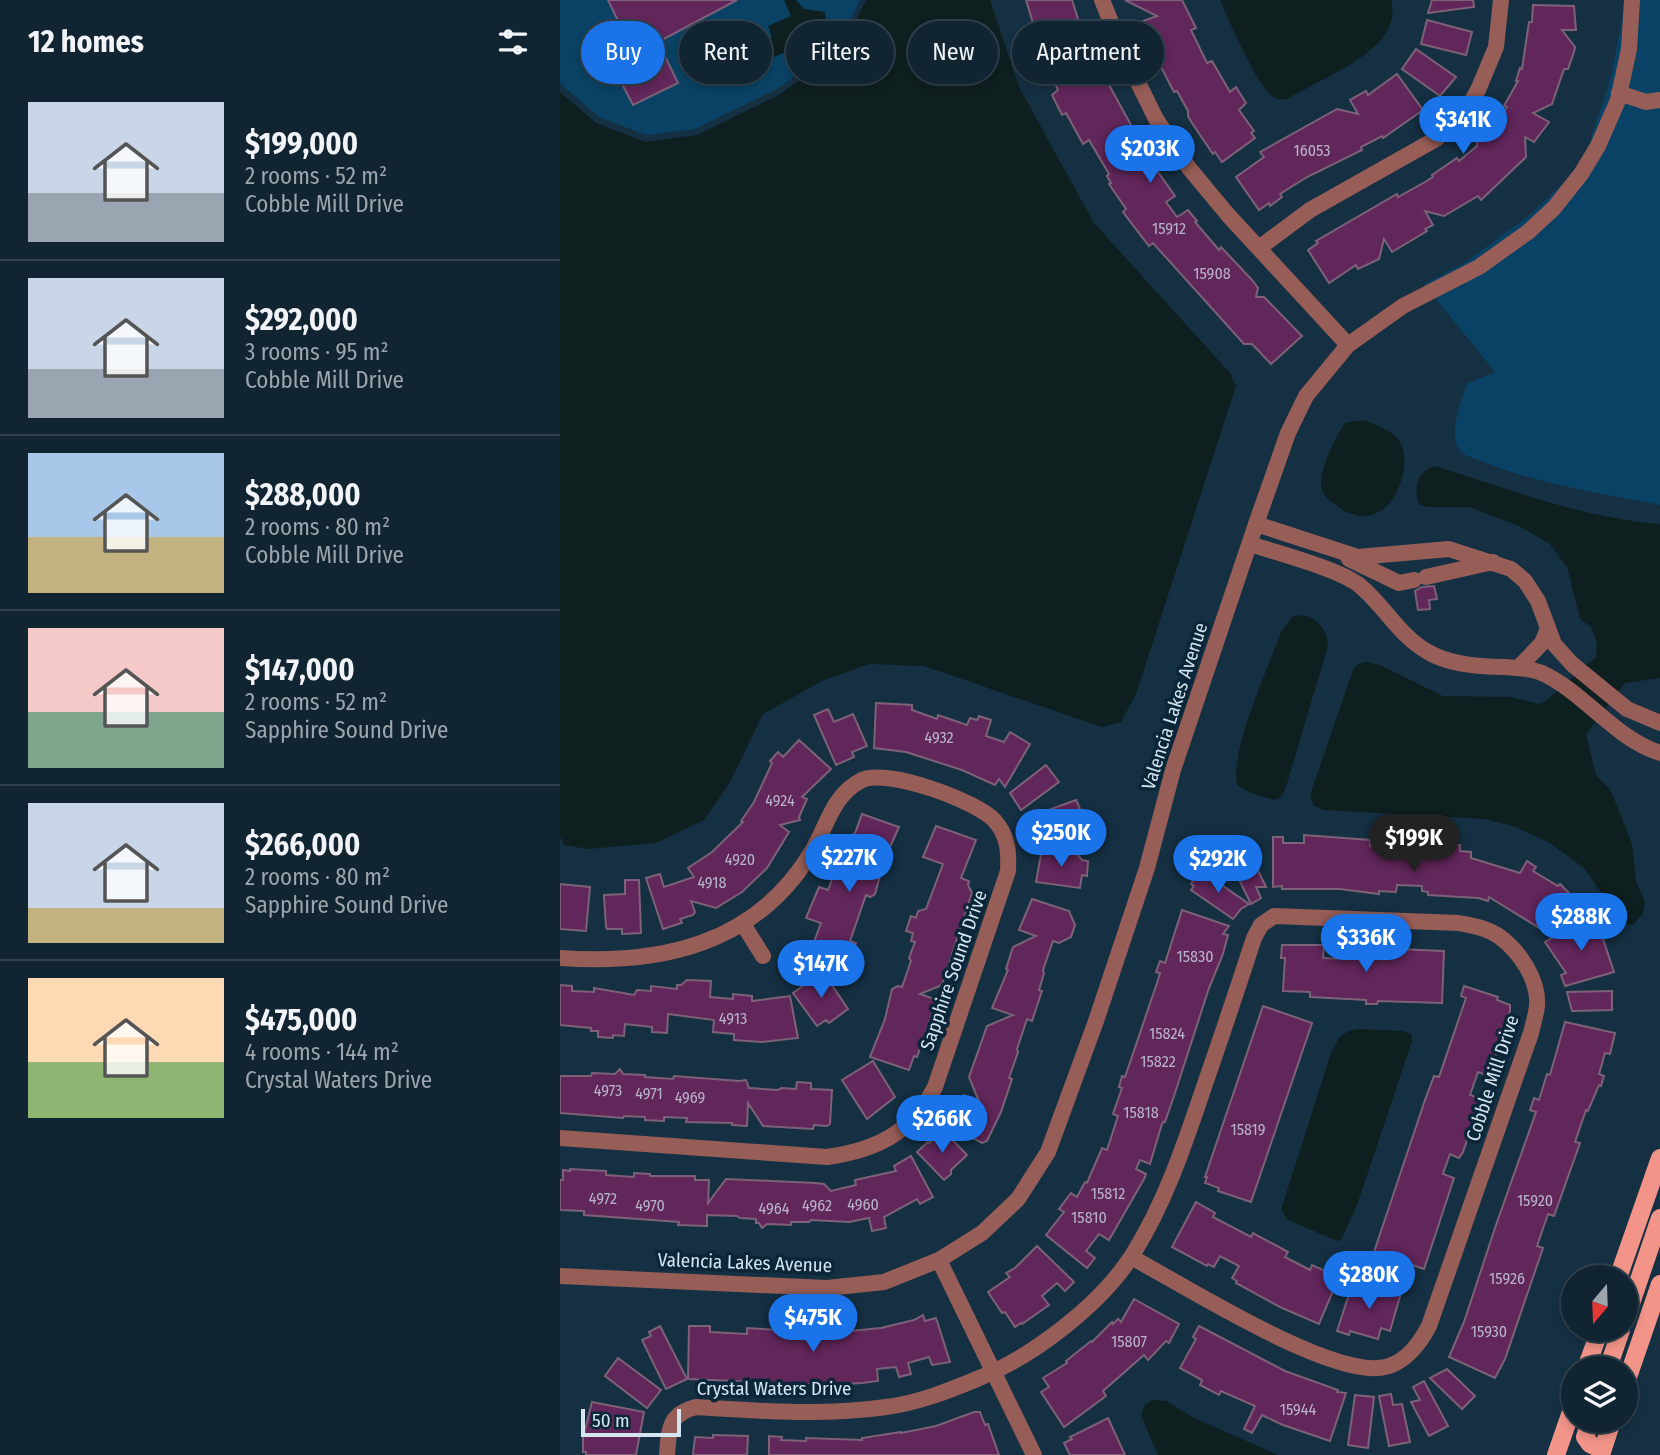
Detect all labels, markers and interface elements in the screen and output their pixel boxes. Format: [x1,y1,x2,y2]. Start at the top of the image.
chip: Buy [581,21,665,84]
chip: Rent [679,21,772,84]
chip: Filters [786,21,894,84]
chip: New [908,21,998,84]
chip: Apartment [1012,21,1164,84]
icon: filters [494,23,532,61]
text: 12 homes [28,24,144,60]
pin: $341K [1414,96,1512,156]
text: $341K [1435,105,1491,133]
pin: $203K [1101,125,1199,185]
text: $199,000 [245,126,358,162]
icon: home [84,130,168,214]
text: $203K [1121,134,1179,162]
house number: 16053 [1294,141,1330,160]
text: 2 rooms · 52 m² [245,162,387,190]
text: Cobble Mill Drive [245,190,404,218]
house number: 15912 [1152,219,1186,238]
house number: 15908 [1193,264,1231,283]
text: $292,000 [245,302,358,338]
icon: home [84,306,168,390]
text: 3 rooms · 95 m² [245,338,389,366]
text: Cobble Mill Drive [245,366,404,394]
text: $288,000 [245,477,361,513]
icon: home [84,481,168,565]
text: 2 rooms · 80 m² [245,513,390,541]
text: Cobble Mill Drive [245,541,404,569]
street label: Valencia Lakes Avenue [1137,620,1212,793]
text: $147,000 [245,652,355,688]
icon: home [84,656,168,740]
text: 2 rooms · 52 m² [245,688,387,716]
text: Sapphire Sound Drive [245,716,448,744]
house number: 4932 [924,728,954,747]
house number: 4924 [765,791,795,810]
pin: $250K [1012,810,1110,869]
pin: $199K [1365,814,1463,874]
text: $250K [1031,818,1091,846]
text: $199K [1385,823,1443,851]
text: $266,000 [245,827,360,863]
icon: home [84,831,168,915]
pin: $227K [800,834,898,894]
pin: $292K [1169,836,1267,895]
text: $227K [821,843,877,871]
text: $292K [1189,844,1247,872]
house number: 4920 [725,850,755,869]
text: 2 rooms · 80 m² [245,863,390,891]
house number: 4918 [697,873,727,892]
street label: Sapphire Sound Drive [915,887,992,1053]
text: Sapphire Sound Drive [245,891,448,919]
pin: $288K [1532,894,1630,953]
text: $288K [1551,902,1611,930]
pin: $336K [1317,914,1415,974]
text: $336K [1337,923,1395,951]
pin: $147K [772,940,870,1000]
house number: 15830 [1176,947,1214,966]
text: $147K [794,949,848,977]
text: $475,000 [245,1002,357,1038]
icon: home [84,1006,168,1090]
house number: 4913 [719,1009,747,1028]
street label: Cobble Mill Drive [1461,1012,1524,1144]
house number: 15824 [1149,1024,1185,1043]
text: 4 rooms · 144 m² [245,1038,399,1066]
house number: 15822 [1140,1052,1176,1071]
text: Crystal Waters Drive [245,1066,432,1094]
house number: 4973 [594,1081,622,1100]
house number: 4971 [635,1084,663,1103]
house number: 4969 [675,1088,706,1107]
pin: $266K [893,1096,991,1155]
house number: 15818 [1123,1103,1159,1122]
text: $266K [912,1104,972,1132]
house number: 15819 [1230,1120,1266,1139]
house number: 15812 [1091,1184,1125,1203]
house number: 4972 [589,1189,617,1208]
house number: 15920 [1517,1191,1553,1210]
house number: 4960 [847,1195,879,1214]
house number: 4970 [635,1196,665,1215]
house number: 4962 [802,1196,832,1215]
house number: 4964 [759,1199,790,1218]
house number: 15810 [1071,1208,1107,1227]
street label: Valencia Lakes Avenue [657,1248,833,1277]
pin: $280K [1320,1252,1418,1311]
text: $280K [1339,1260,1399,1288]
north arrow [1561,1265,1638,1342]
map controls [1561,1265,1638,1433]
house number: 15926 [1489,1269,1525,1288]
pin: $475K [764,1294,862,1354]
text: $475K [784,1303,842,1331]
house number: 15930 [1471,1322,1507,1341]
house number: 15807 [1111,1332,1148,1351]
button: layers [1561,1356,1638,1433]
street label: Crystal Waters Drive [697,1377,851,1400]
house number: 15944 [1280,1400,1316,1419]
scale bar [581,1406,681,1438]
text: 50 m [592,1409,630,1432]

